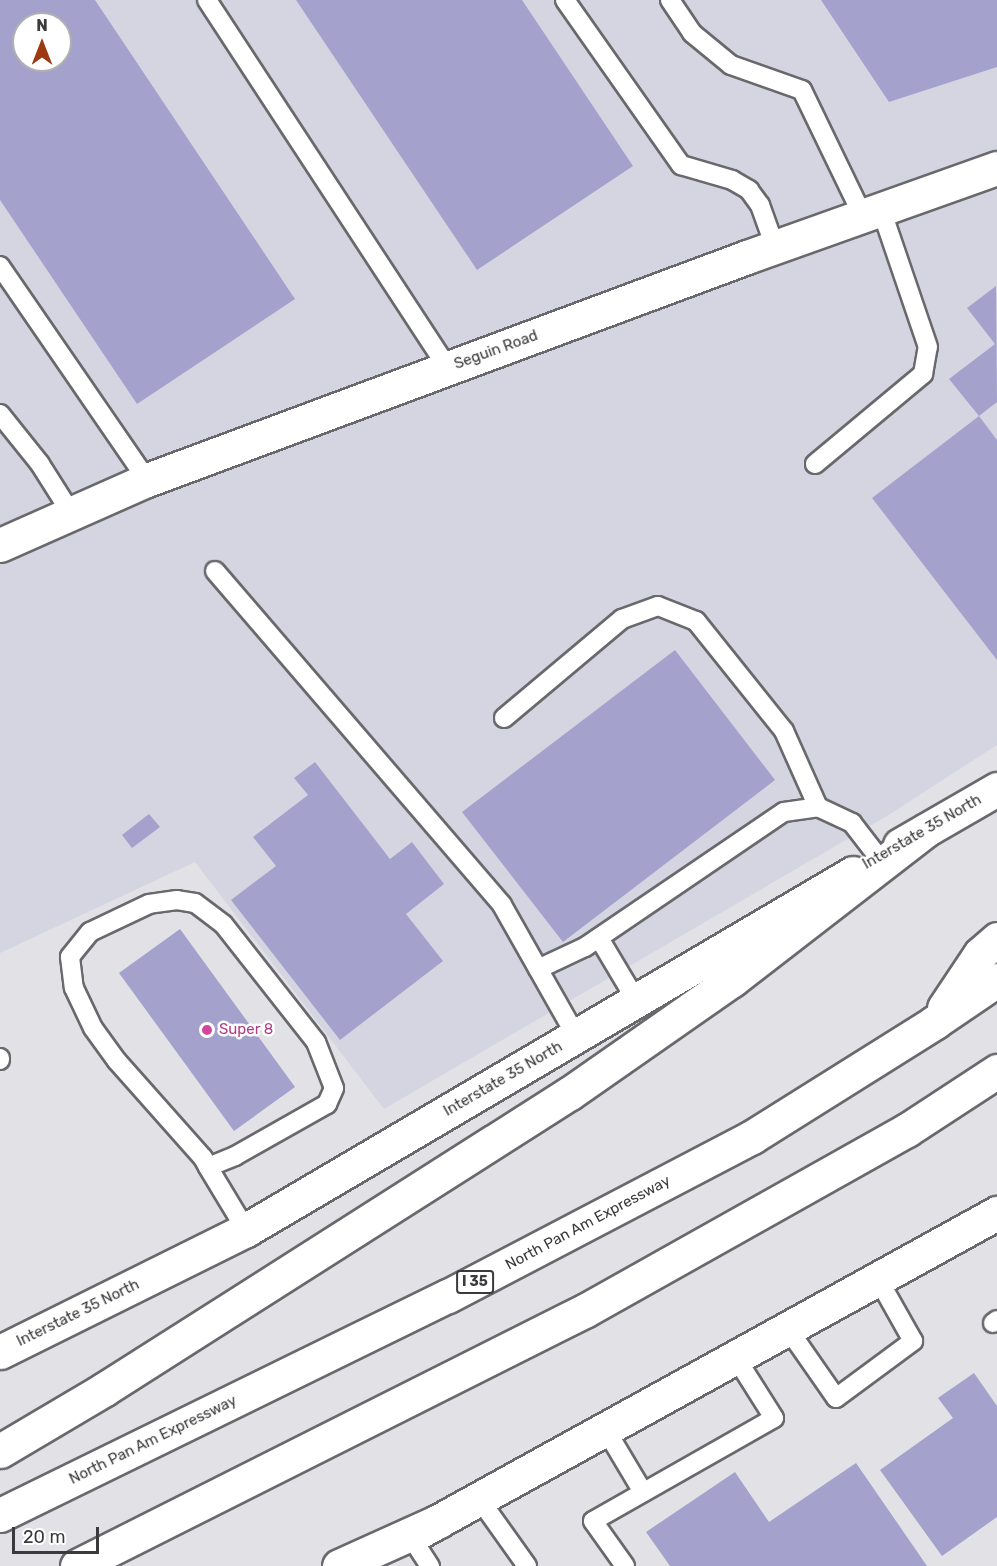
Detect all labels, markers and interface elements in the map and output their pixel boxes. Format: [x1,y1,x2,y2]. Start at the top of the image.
north arrow [12,12,72,72]
text: N [36,16,48,35]
street label: Seguin Road [452,327,540,373]
street label: Interstate 35 North [859,791,985,873]
place label: Super 8 [219,1021,274,1039]
marker: Super 8 [200,1023,214,1037]
street label: Interstate 35 North [440,1038,566,1120]
street label: North Pan Am Expressway [502,1172,674,1274]
road number: I 35 [456,1271,494,1293]
street label: Interstate 35 North [14,1276,142,1350]
street label: North Pan Am Expressway [66,1392,240,1488]
scale bar [15,1515,102,1553]
text: 20 m [23,1526,65,1548]

